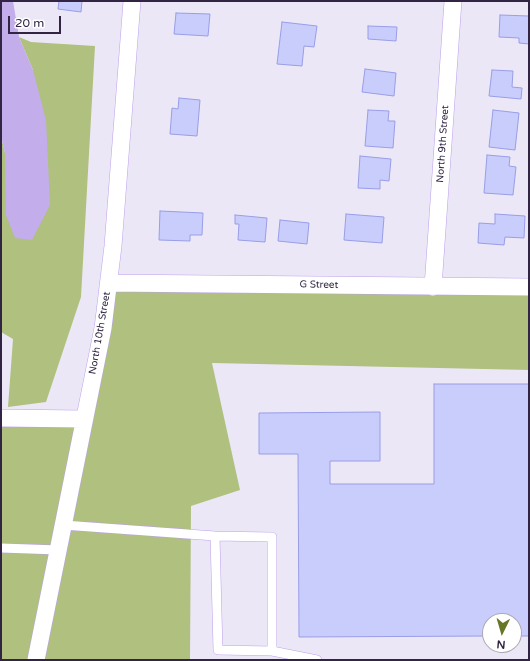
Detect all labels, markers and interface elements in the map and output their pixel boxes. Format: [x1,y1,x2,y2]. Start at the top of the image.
scale bar [10,8,63,34]
text: 20 m [15,16,44,30]
street label: North 9th Street [434,105,452,183]
street label: G Street [300,279,338,291]
street label: North 10th Street [87,291,113,375]
north arrow [482,613,522,653]
text: N [496,638,506,651]

